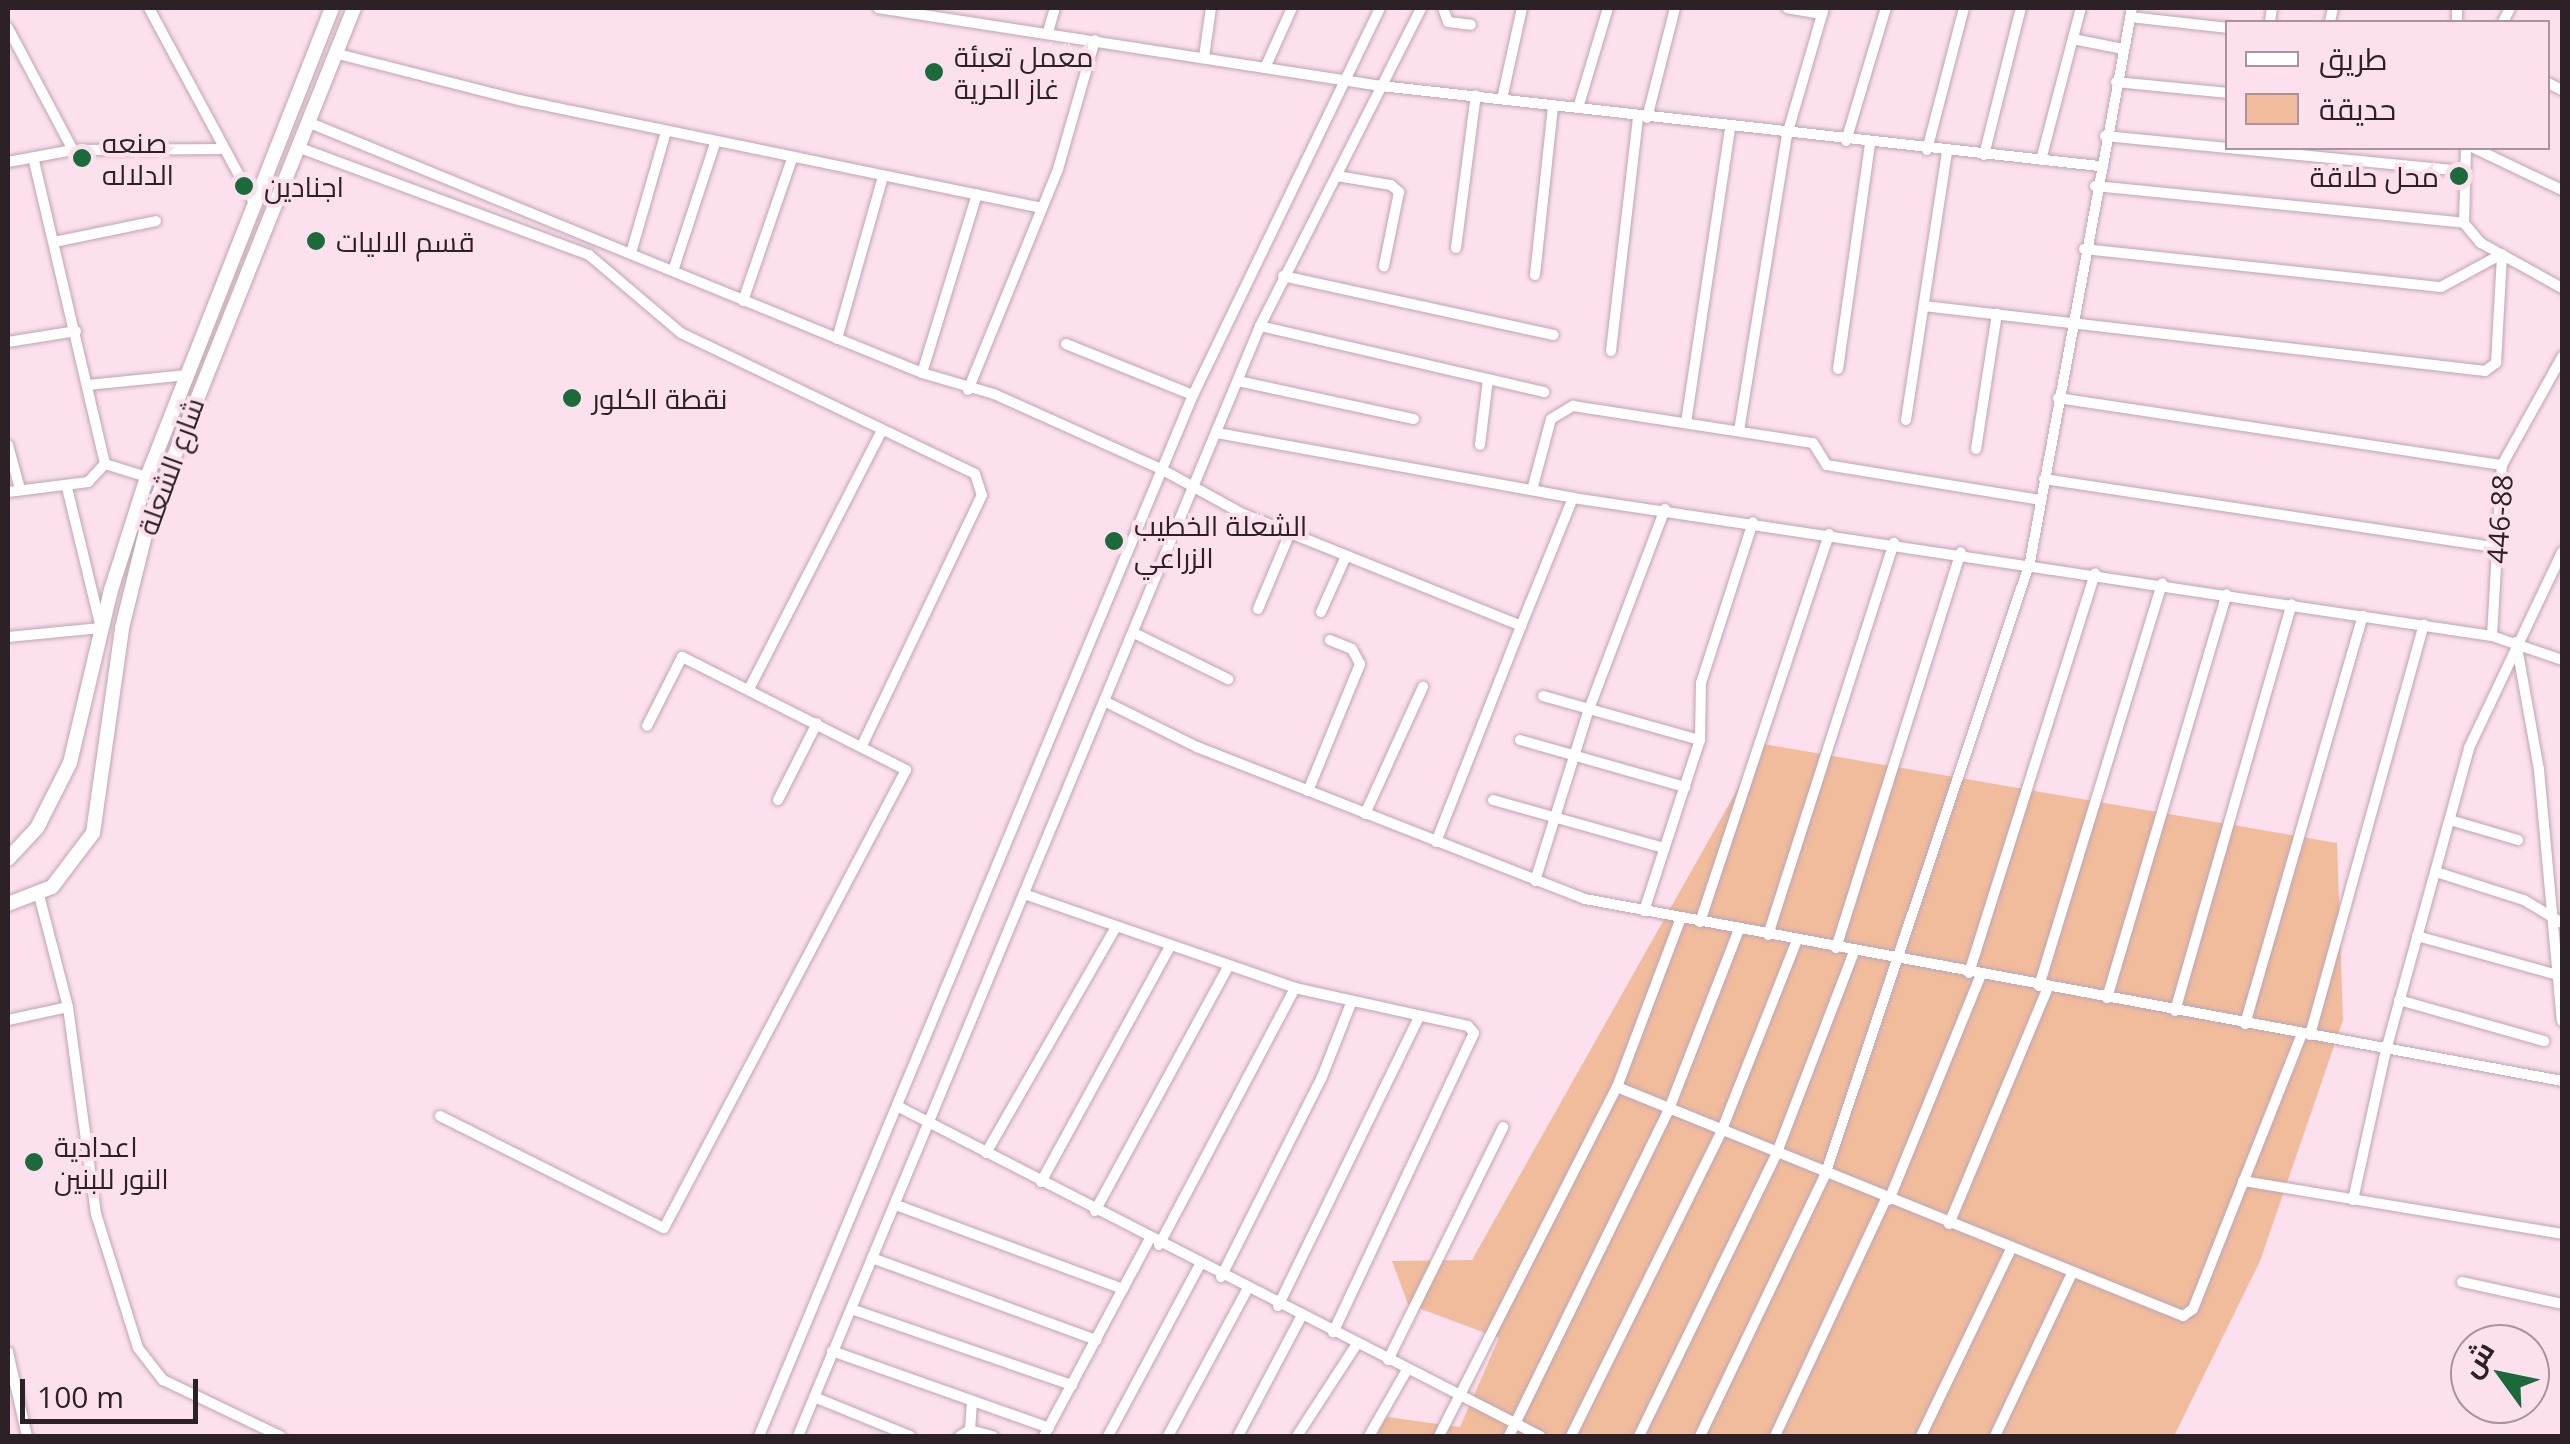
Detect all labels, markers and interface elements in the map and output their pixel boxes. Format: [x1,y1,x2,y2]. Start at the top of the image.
legend [2225,20,2550,150]
text: طريق [2319,38,2388,79]
place label: معمل تعبئة غاز الحرية [954,39,1093,105]
marker: معمل تعبئة غاز الحرية [923,61,945,83]
text: حديقة [2319,88,2396,129]
place label: صنعه الدلاله [102,125,174,191]
marker: صنعه الدلاله [71,147,93,169]
place label: محل حلاقة [2310,159,2439,193]
marker: محل حلاقة [2448,165,2470,187]
place label: اجنادين [264,169,344,203]
marker: اجنادين [233,175,255,197]
place label: قسم الاليات [336,224,475,258]
marker: قسم الاليات [305,230,327,252]
place label: نقطة الكلور [592,381,728,415]
marker: نقطة الكلور [561,387,583,409]
street label: شارع الشعلة [130,393,210,539]
street label: 446-88 [2479,473,2519,565]
place label: الشعلة الخطيب الزراعي [1134,508,1307,574]
marker: الشعلة الخطيب الزراعي [1103,530,1125,552]
place label: اعدادية النور للبنين [54,1129,169,1195]
marker: اعدادية النور للبنين [23,1151,45,1173]
north arrow [2450,1324,2550,1424]
text: ش [2451,1333,2502,1384]
scale bar [25,1359,202,1421]
text: 100 m [37,1376,124,1417]

